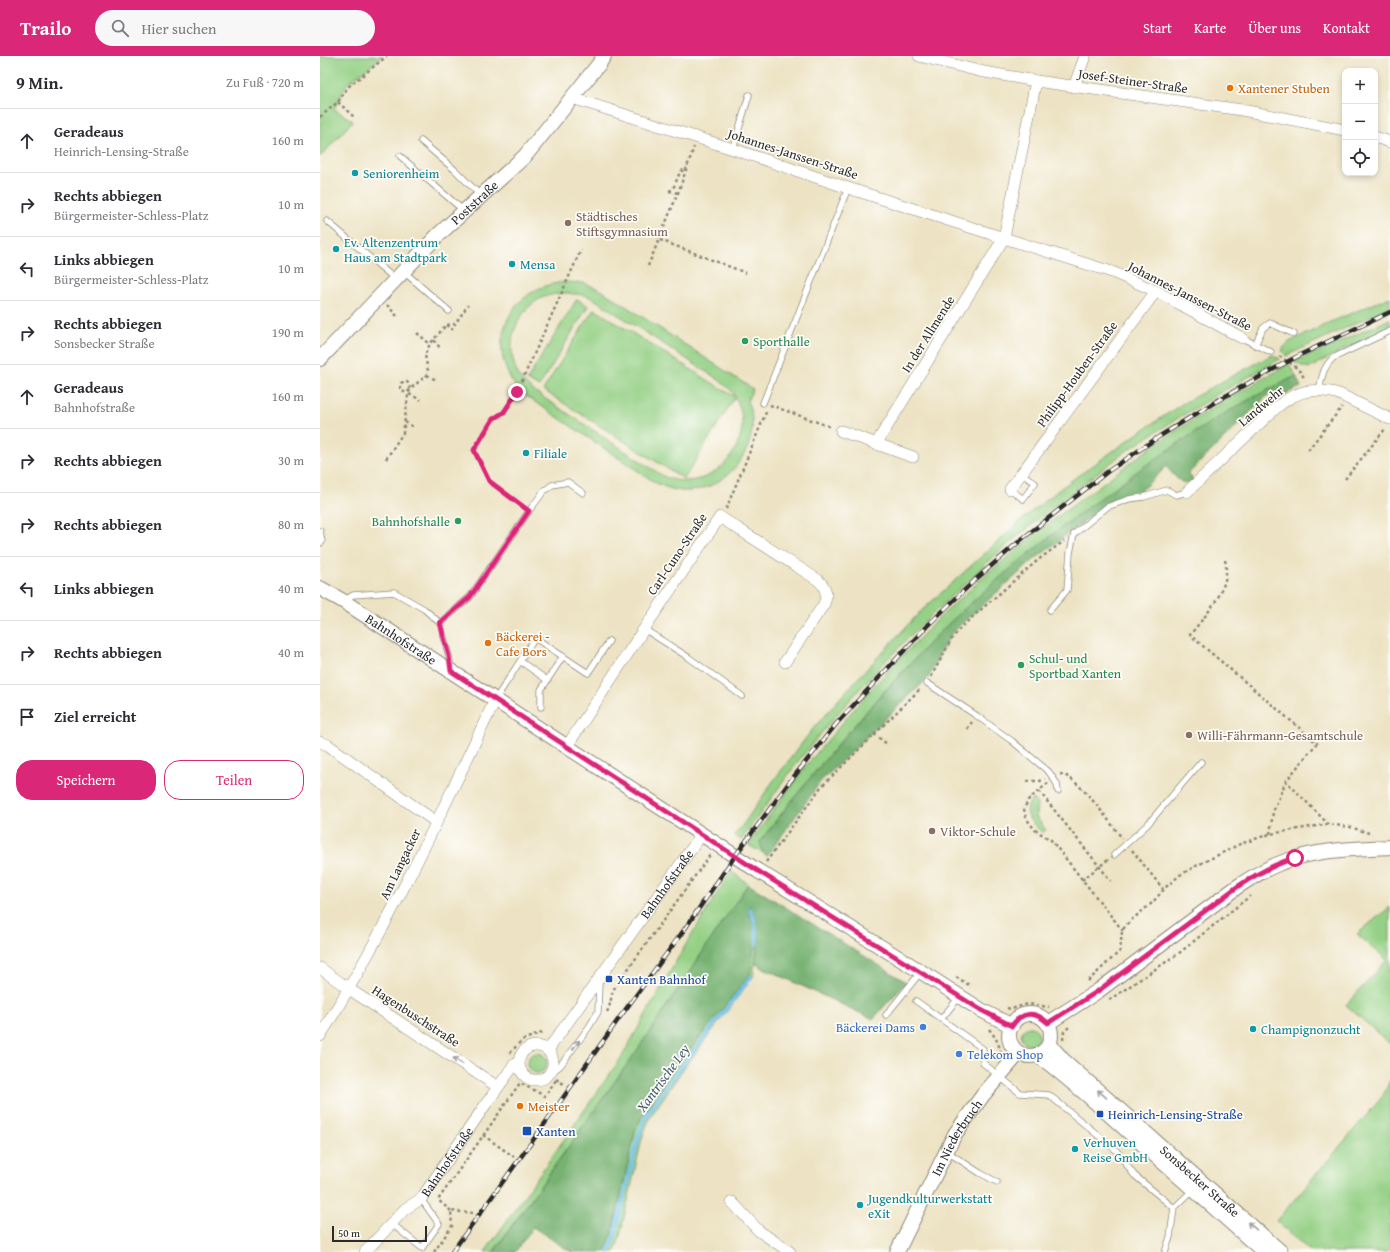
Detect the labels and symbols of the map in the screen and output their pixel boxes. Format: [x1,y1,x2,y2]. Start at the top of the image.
street label: Josef-Steiner-Straße [1075,64,1189,98]
place label: Xantener Stuben [1238,79,1331,98]
marker: Xantener Stuben [1225,83,1235,93]
street label: Johannes-Janssen-Straße [723,123,861,184]
place label: Seniorenheim [363,164,440,183]
marker: Seniorenheim [350,168,360,178]
street label: Poststraße [446,176,502,229]
place label: Städtisches Stiftsgymnasium [576,207,668,241]
marker: Städtisches Stiftsgymnasium [563,218,573,228]
place label: Ev. Altenzentrum Haus am Stadtpark [344,233,448,267]
marker: Ev. Altenzentrum Haus am Stadtpark [331,244,341,254]
place label: Mensa [520,255,556,274]
street label: Johannes-Janssen-Straße [1123,256,1255,335]
marker: Mensa [507,259,517,269]
street label: In der Allmende [897,292,959,376]
street label: Philipp-Houben-Straße [1032,317,1122,431]
place label: Sporthalle [753,332,810,351]
marker: Sporthalle [740,336,750,346]
street label: Landwehr [1234,381,1288,431]
route end [508,383,526,401]
place label: Filiale [534,444,567,463]
marker: Filiale [521,448,531,458]
street label: Carl-Cuno-Straße [643,509,711,599]
place label: Bahnhofshalle [372,512,450,531]
marker: Bahnhofshalle [453,516,463,526]
street label: Bahnhofstraße [362,609,441,669]
place label: Bäckerei - Cafe Bors [496,627,550,661]
marker: Bäckerei - Cafe Bors [483,638,493,648]
place label: Schul- und Sportbad Xanten [1029,649,1122,683]
marker: Schul- und Sportbad Xanten [1016,660,1026,670]
place label: Willi-Fährmann-Gesamtschule [1197,726,1363,745]
marker: Willi-Fährmann-Gesamtschule [1184,730,1194,740]
place label: Viktor-Schule [940,822,1016,841]
street label: Am Langacker [375,825,426,903]
marker: Viktor-Schule [927,826,937,836]
street label: Bahnhofstraße [635,845,698,922]
route start [1286,849,1304,867]
place label: Xanten Bahnhof [617,970,707,989]
marker: Xanten Bahnhof [604,974,614,984]
street label: Hagenbuschstraße [368,980,464,1052]
place label: Bäckerei Dams [836,1018,915,1037]
place label: Champignonzucht [1261,1020,1361,1039]
marker: Bäckerei Dams [918,1022,928,1032]
marker: Champignonzucht [1248,1024,1258,1034]
one-way arrow [571,1040,580,1051]
water label: Xantrische Ley [631,1040,695,1117]
place label: Telekom Shop [967,1045,1043,1064]
marker: Telekom Shop [954,1049,964,1059]
one-way arrow [453,1057,464,1065]
one-way arrow [1097,1090,1107,1099]
street label: Im Niederbruch [926,1095,987,1179]
place label: Meister [528,1097,570,1116]
marker: Meister [515,1101,525,1111]
place label: Heinrich-Lensing-Straße [1108,1105,1243,1124]
marker: Heinrich-Lensing-Straße [1095,1109,1105,1119]
place label: Xanten [536,1122,576,1141]
street label: Bahnhofstraße [416,1123,477,1200]
marker: Xanten [521,1125,533,1137]
place label: Verhuven Reise GmbH [1083,1133,1148,1167]
street label: Sonsbecker Straße [1156,1140,1244,1221]
marker: Verhuven Reise GmbH [1070,1144,1080,1154]
place label: Jugendkulturwerkstatt eXit [866,1189,993,1223]
marker: Jugendkulturwerkstatt eXit [855,1200,865,1210]
one-way arrow [1246,1222,1257,1231]
scale bar [332,1224,427,1243]

